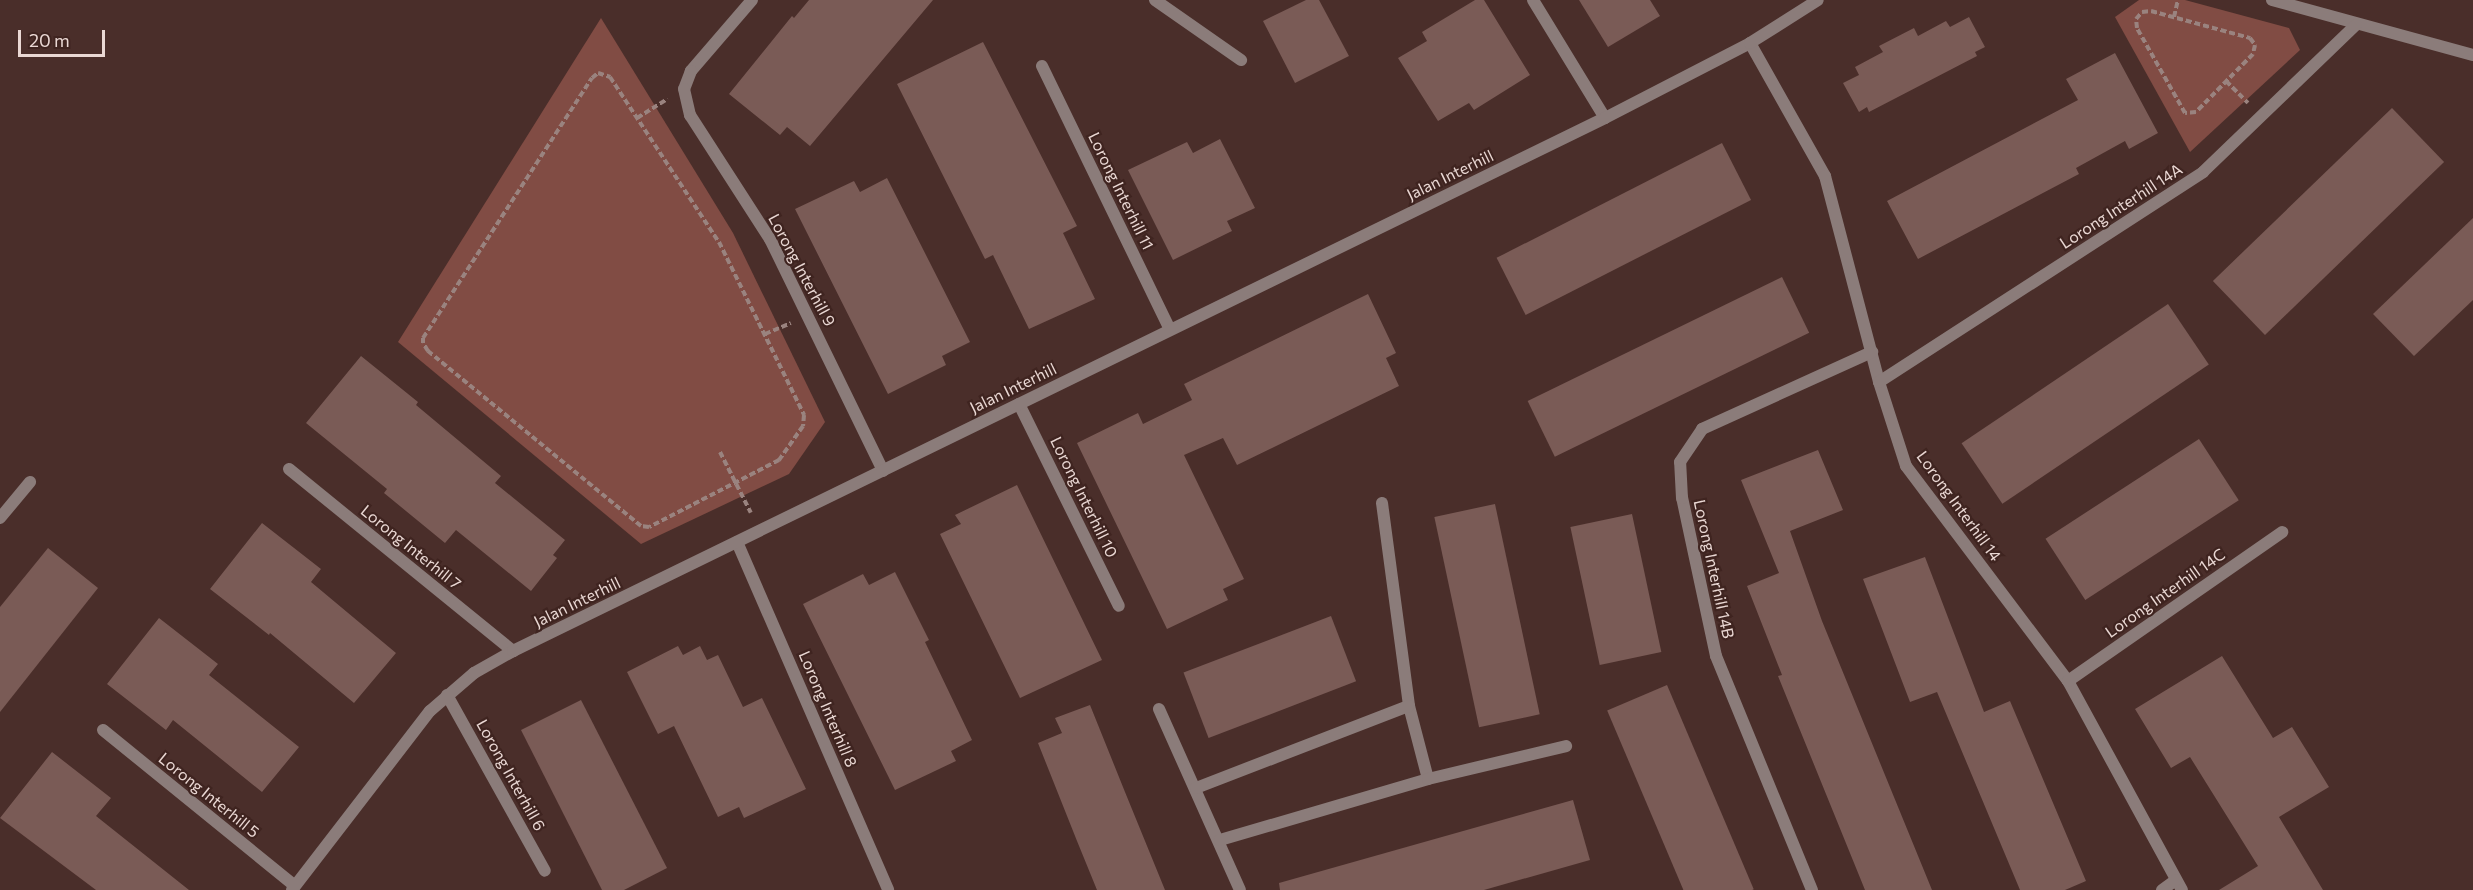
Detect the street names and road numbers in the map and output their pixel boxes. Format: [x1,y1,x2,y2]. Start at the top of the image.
street label: Lorong Interhill 11 [1084,129,1158,253]
street label: Jalan Interhill [1404,146,1496,204]
street label: Lorong Interhill 14A [2056,159,2186,253]
street label: Lorong Interhill 9 [764,211,840,329]
street label: Jalan Interhill [967,359,1059,417]
street label: Lorong Interhill 10 [1046,433,1122,561]
street label: Lorong Interhill 14 [1913,447,2005,565]
street label: Lorong Interhill 14B [1690,498,1738,640]
street label: Lorong Interhill 7 [357,501,465,593]
street label: Lorong Interhill 14C [2101,544,2229,642]
street label: Jalan Interhill [531,573,623,631]
street label: Lorong Interhill 8 [795,648,861,770]
street label: Lorong Interhill 6 [472,716,550,834]
street label: Lorong Interhill 5 [155,749,263,841]

